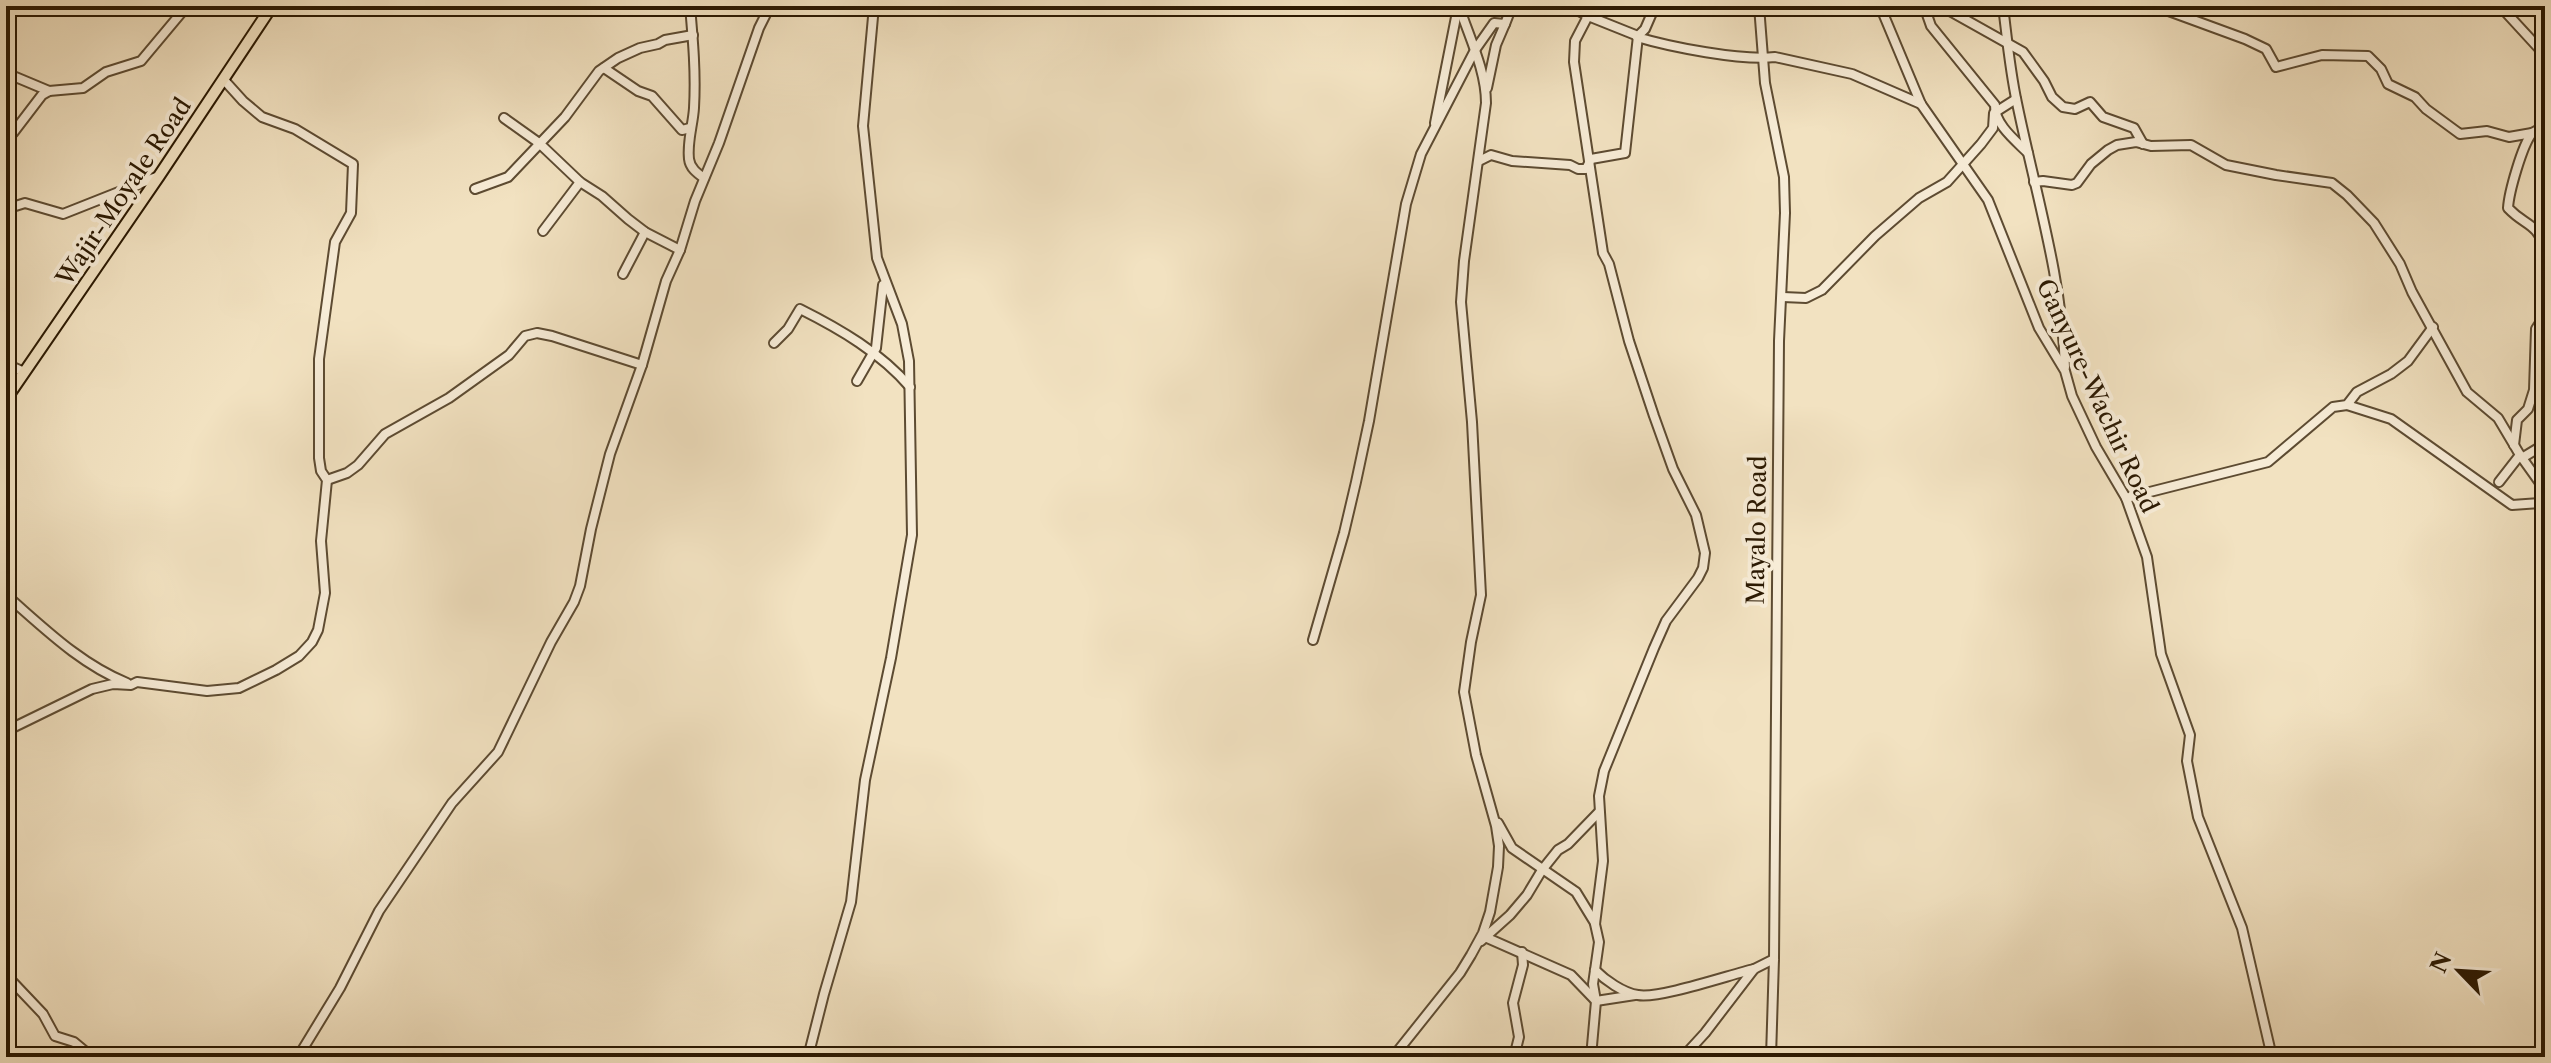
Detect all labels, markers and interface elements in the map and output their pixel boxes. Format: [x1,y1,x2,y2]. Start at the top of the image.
street label: Wajir-Moyale Road [49,92,197,292]
street label: Ganyure-Wachir Road [2030,274,2165,518]
street label: Mayalo Road [1741,455,1772,605]
north arrow [2419,931,2499,1011]
text: N [2425,948,2458,977]

